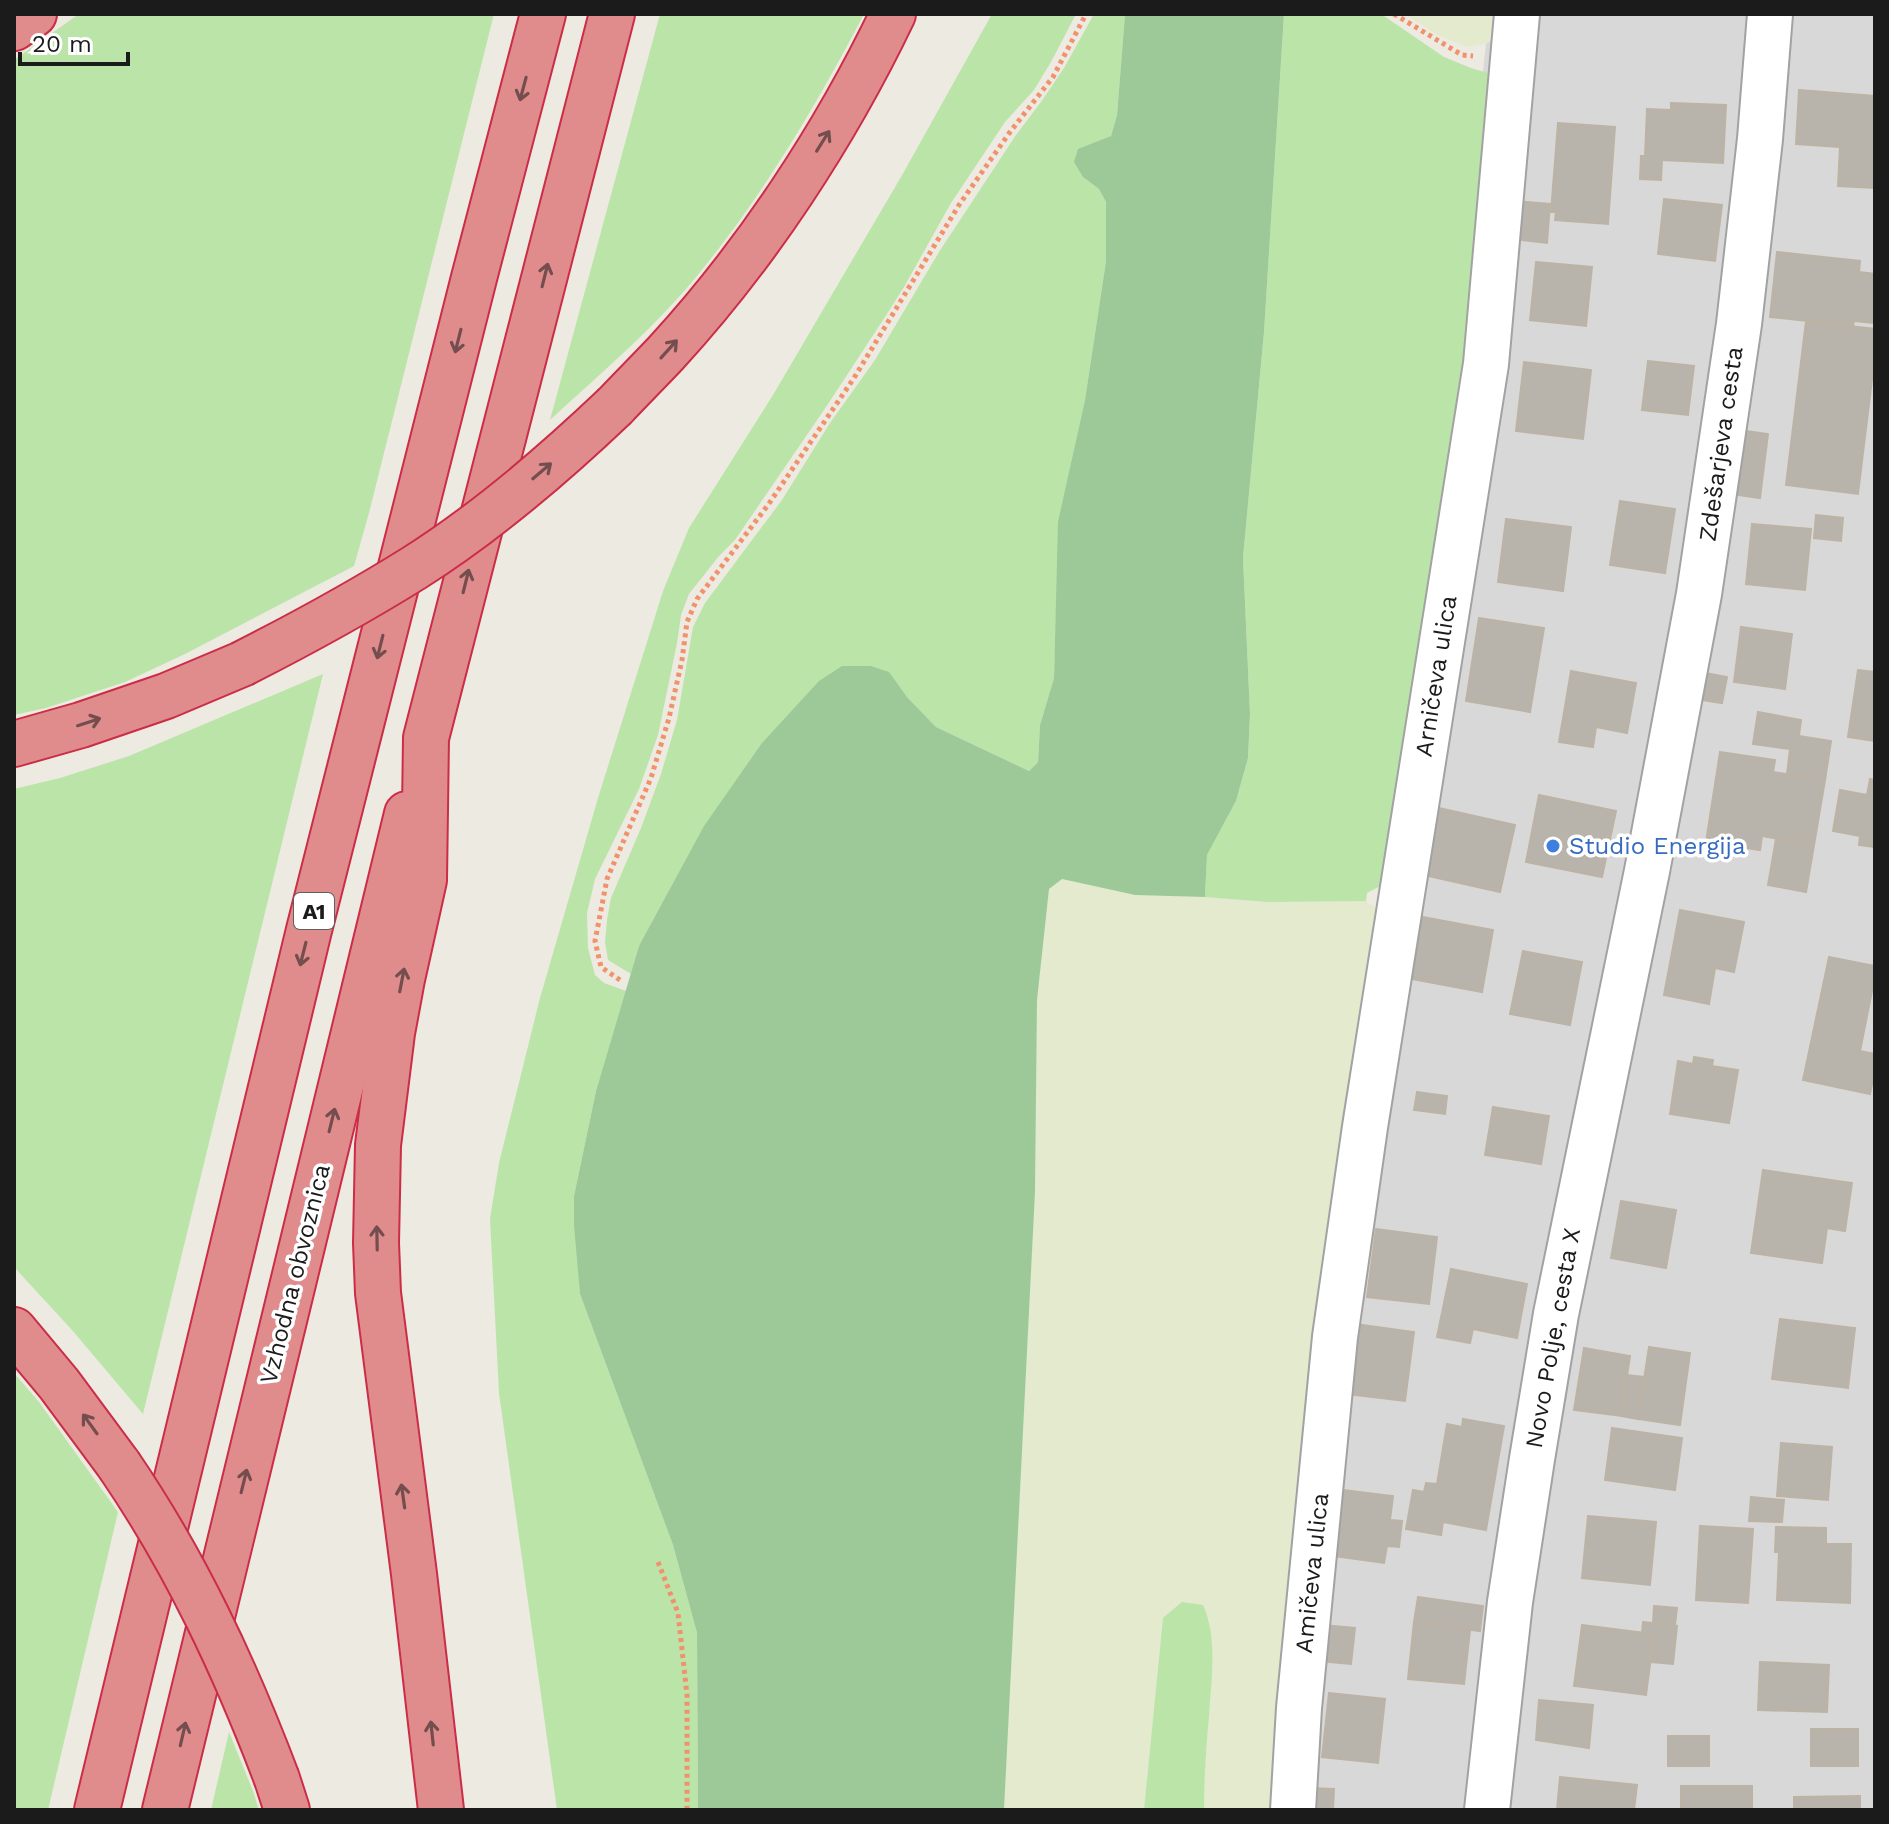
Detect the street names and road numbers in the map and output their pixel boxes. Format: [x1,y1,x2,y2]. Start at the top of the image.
street label: Zdešarjeva cesta [1693,345,1749,543]
street label: Arničeva ulica [1409,593,1463,759]
road number: A1 [294,893,334,929]
street label: Vzhodna obvoznica [254,1161,336,1387]
street label: Novo Polje, cesta X [1520,1226,1586,1450]
street label: Amičeva ulica [1290,1491,1334,1655]

